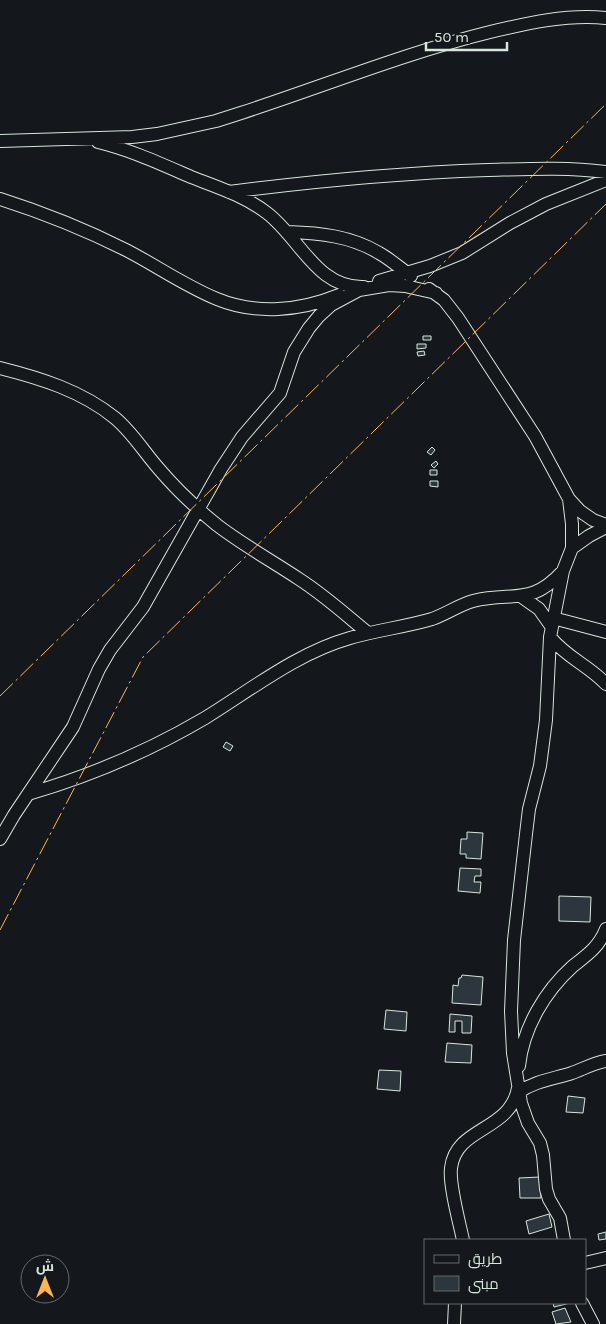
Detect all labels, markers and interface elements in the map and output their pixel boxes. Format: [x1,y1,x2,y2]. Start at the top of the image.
scale bar [426,20,507,52]
text: 50 m [434,28,469,46]
legend [424,1239,586,1304]
text: طريق [468,1250,502,1269]
north arrow [20,1254,70,1304]
text: ش [36,1258,54,1275]
text: مبنى [468,1275,499,1294]

